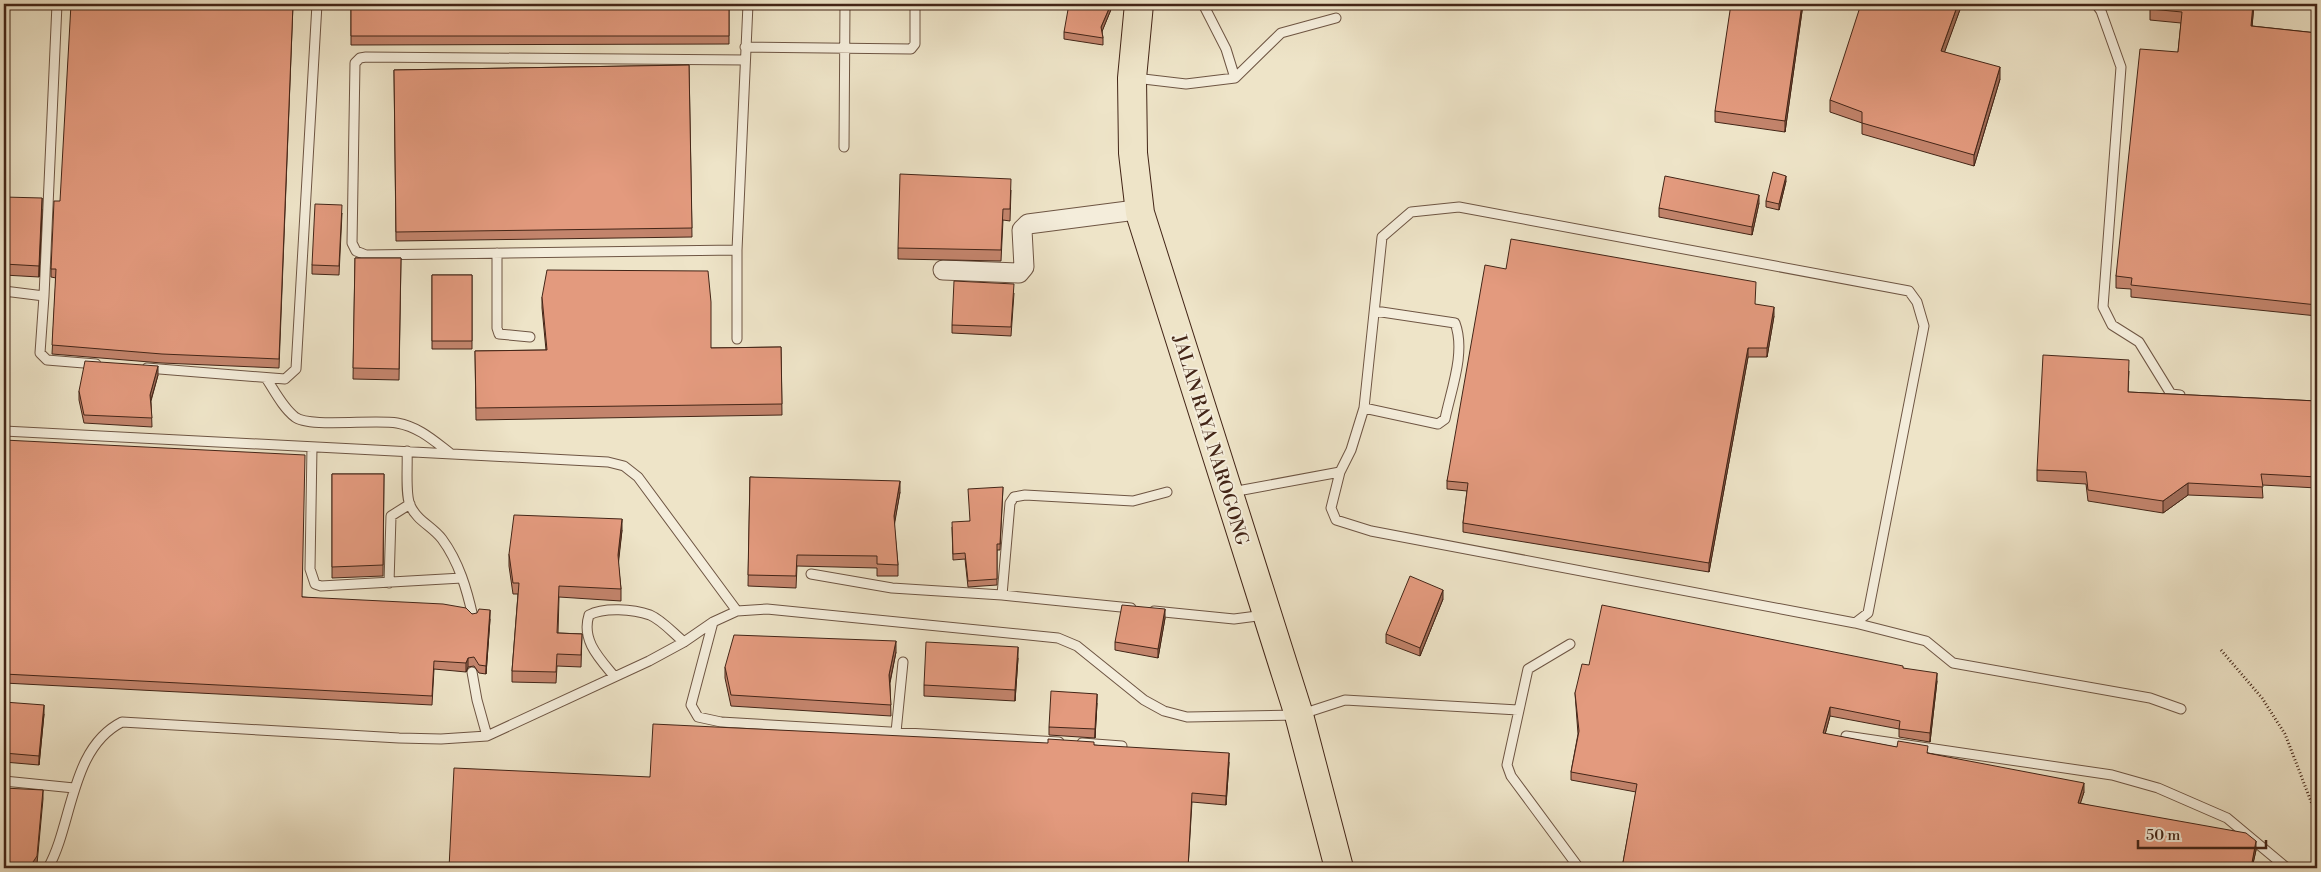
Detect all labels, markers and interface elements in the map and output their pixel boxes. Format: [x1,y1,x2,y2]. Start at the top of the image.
street label: JALAN RAYA NAROGONG [1167,331,1254,549]
scale bar [2138,817,2266,849]
text: 50 m [2146,826,2180,845]

